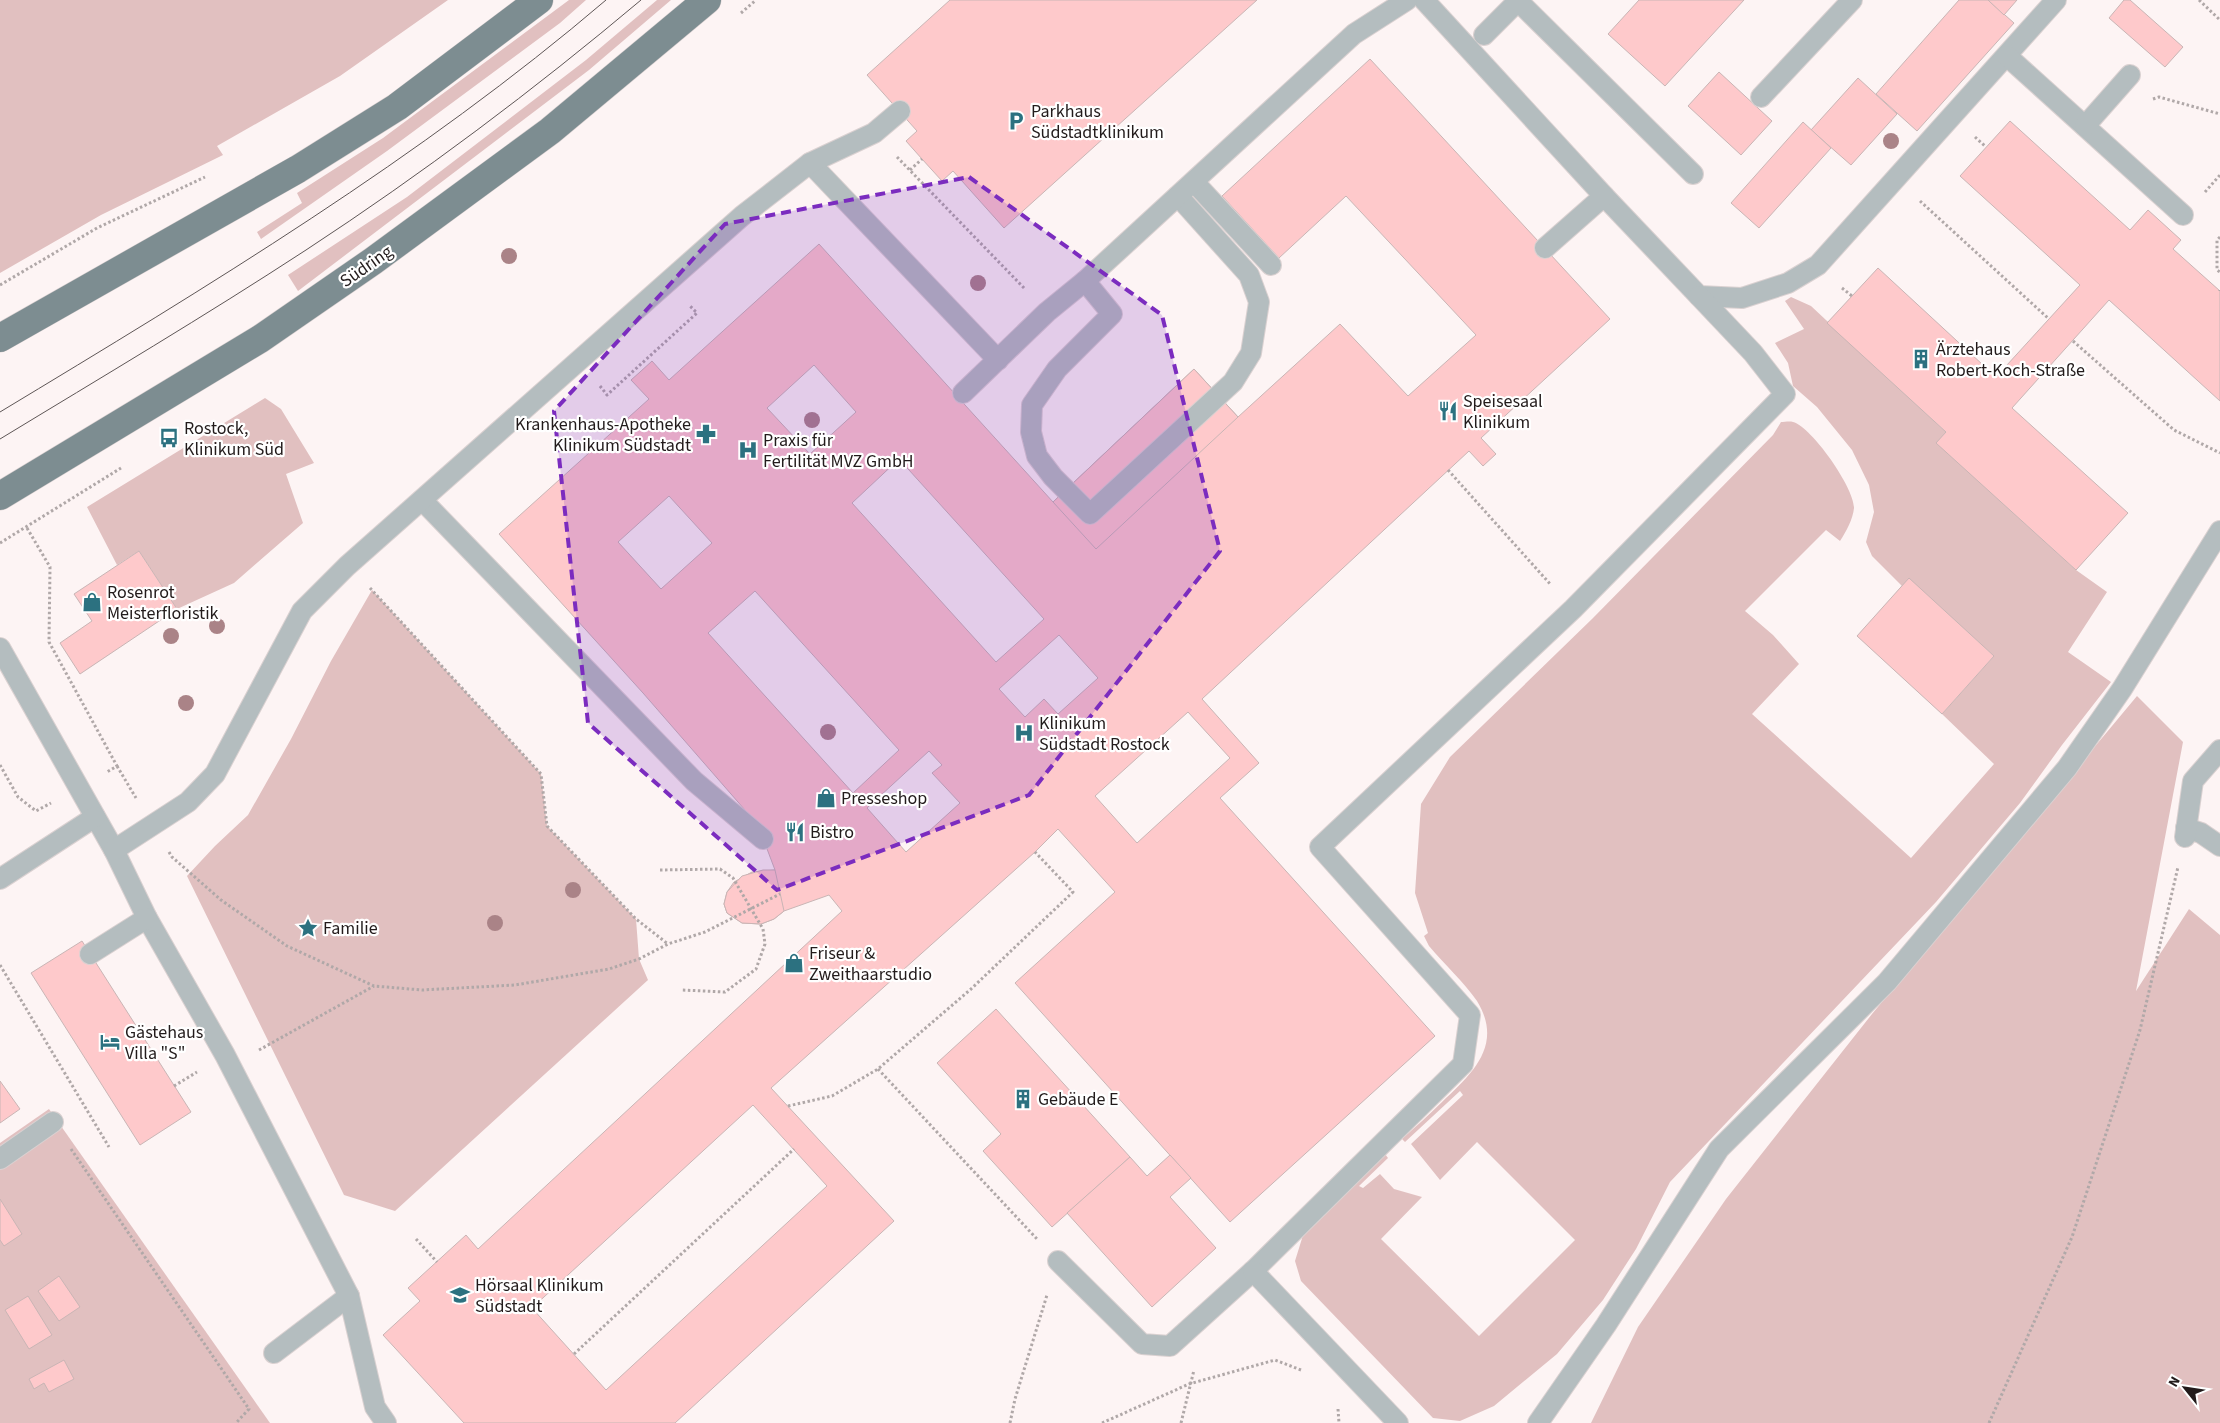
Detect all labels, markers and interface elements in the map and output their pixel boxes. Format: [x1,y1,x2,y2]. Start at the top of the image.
place label: Parkhaus Südstadtklinikum [1031,99,1164,145]
parking icon: Parkhaus Südstadtklinikum [1005,110,1027,132]
street label: Südring [335,239,398,294]
place label: Ärztehaus Robert-Koch-Straße [1936,337,2085,383]
building icon: Ärztehaus Robert-Koch-Straße [1910,348,1932,370]
place label: Speisesaal Klinikum [1463,389,1543,435]
restaurant icon: Speisesaal Klinikum [1437,400,1459,422]
place label: Krankenhaus-Apotheke Klinikum Südstadt [515,412,691,458]
place label: Rostock, Klinikum Süd [184,416,284,462]
pharmacy icon: Krankenhaus-Apotheke Klinikum Südstadt [695,423,717,445]
bus stop icon: Rostock, Klinikum Süd [158,427,180,449]
place label: Praxis für Fertilität MVZ GmbH [763,428,914,474]
hospital icon: Praxis für Fertilität MVZ GmbH [737,439,759,461]
place label: Rosenrot Meisterfloristik [107,580,219,626]
shop icon: Rosenrot Meisterfloristik [81,591,103,613]
place label: Klinikum Südstadt Rostock [1039,711,1170,757]
hospital icon: Klinikum Südstadt Rostock [1013,722,1035,744]
place label: Presseshop [841,786,927,811]
shop icon: Presseshop [815,787,837,809]
place label: Bistro [810,820,854,845]
restaurant icon: Bistro [784,821,806,843]
place label: Familie [323,916,378,941]
place icon: Familie [297,917,319,939]
place label: Friseur & Zweithaarstudio [809,941,932,987]
shop icon: Friseur & Zweithaarstudio [783,952,805,974]
place label: Gästehaus Villa "S" [125,1020,203,1066]
hotel icon: Gästehaus Villa "S" [99,1031,121,1053]
place label: Gebäude E [1038,1087,1119,1112]
building icon: Gebäude E [1012,1088,1034,1110]
place label: Hörsaal Klinikum Südstadt [475,1273,604,1319]
school or university icon: Hörsaal Klinikum Südstadt [449,1284,471,1306]
north arrow [2160,1363,2210,1413]
text: N [2164,1373,2186,1391]

